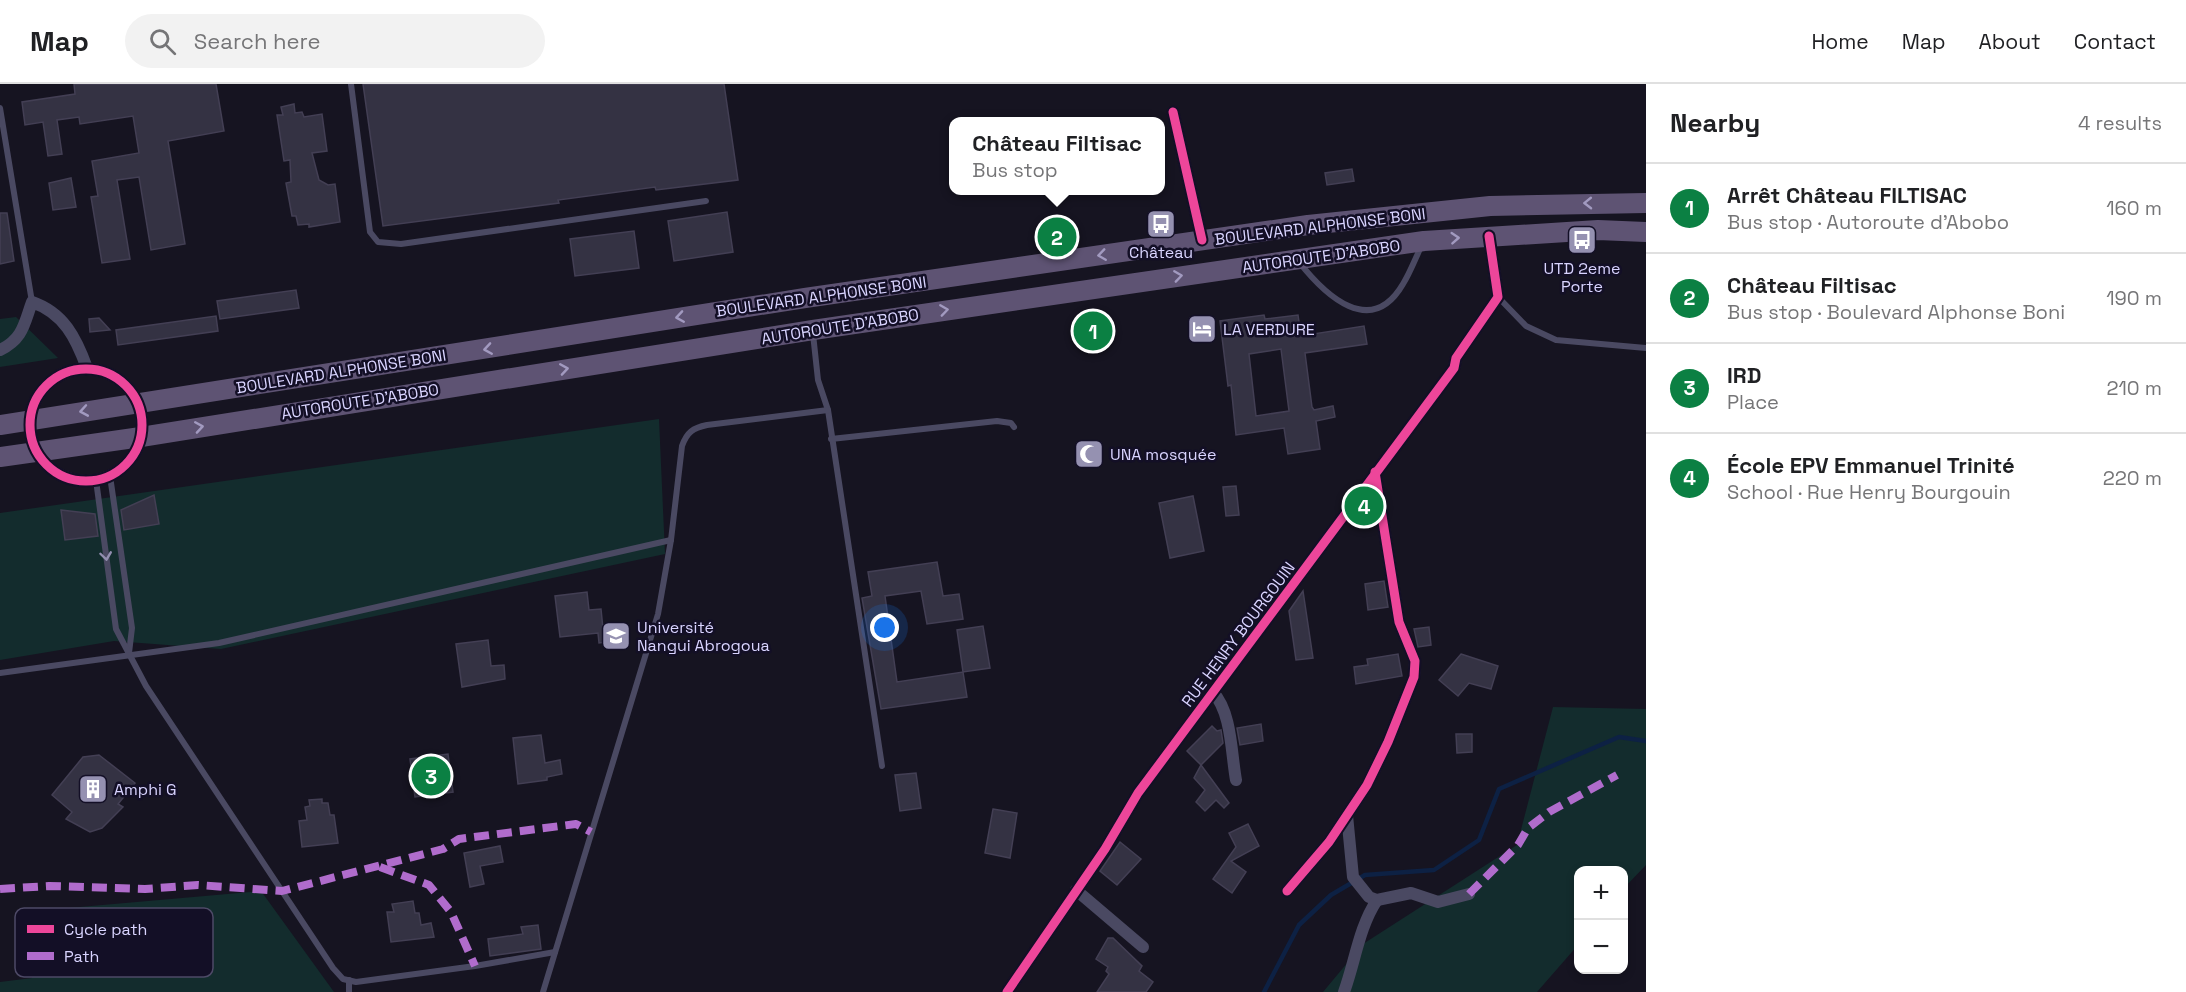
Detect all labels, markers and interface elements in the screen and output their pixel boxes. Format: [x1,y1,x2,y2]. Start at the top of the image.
search box [125,14,545,68]
text: Map [30,23,89,59]
icon: search [146,25,179,58]
text: Search here [194,27,321,55]
text: Home [1811,28,1869,55]
text: Map [1902,28,1946,55]
text: About [1979,28,2041,55]
text: Contact [2074,28,2156,55]
text: Nearby [1670,106,1760,140]
text: 4 results [2078,110,2162,136]
popup [949,117,1165,195]
text: Château Filtisac [972,129,1142,157]
text: Bus stop [972,157,1058,183]
text: Arrêt Château FILTISAC [1727,181,1967,209]
text: 1 [1685,195,1694,221]
text: 160 m [2106,195,2162,221]
one-way arrow [1583,197,1592,209]
street label: BOULEVARD ALPHONSE BONI [1213,203,1427,250]
bus stop icon: Château [1145,208,1177,240]
text: Bus stop · Autoroute d'Abobo [1727,209,2009,235]
pin: 2 [1038,214,1076,260]
bus stop icon: UTD 2eme Porte [1566,224,1598,256]
one-way arrow [1450,232,1459,245]
street label: AUTOROUTE D'ABOBO [1241,235,1401,278]
place label: Château [1129,242,1193,263]
one-way arrow [1097,249,1106,261]
place label: UTD 2eme Porte [1543,258,1621,297]
street label: BOULEVARD ALPHONSE BONI [714,271,928,322]
one-way arrow [1174,271,1183,283]
text: Château Filtisac [1727,271,1897,299]
text: 2 [1684,285,1695,311]
text: 190 m [2106,285,2162,311]
text: Bus stop · Boulevard Alphonse Boni [1727,299,2065,325]
street label: AUTOROUTE D'ABOBO [760,304,920,349]
one-way arrow [939,305,948,317]
pin: 1 [1074,308,1112,354]
one-way arrow [676,311,685,323]
hotel icon: LA VERDURE [1186,313,1218,345]
place label: LA VERDURE [1223,319,1315,340]
one-way arrow [483,342,493,354]
street label: BOULEVARD ALPHONSE BONI [235,345,448,398]
text: IRD [1727,361,1761,389]
one-way arrow [559,363,569,376]
text: 3 [1683,375,1696,401]
text: 210 m [2106,375,2162,401]
street label: AUTOROUTE D'ABOBO [280,379,440,424]
text: Place [1727,389,1779,415]
one-way arrow [79,404,89,417]
one-way arrow [194,422,203,434]
mosque icon: UNA mosquée [1073,438,1105,470]
place label: UNA mosquée [1110,444,1216,465]
text: École EPV Emmanuel Trinité [1727,451,2015,479]
text: 4 [1683,465,1696,491]
text: 220 m [2103,465,2162,491]
text: School · Rue Henry Bourgouin [1727,479,2011,505]
pin: 4 [1344,484,1384,528]
one-way arrow [100,552,112,561]
street label: RUE HENRY BOURGOUIN [1177,558,1300,711]
your location [870,613,899,642]
place label: Université Nangui Abrogoua [637,617,770,656]
school or university icon: Université Nangui Abrogoua [600,620,632,652]
pin: 3 [412,754,450,798]
building icon: Amphi G [77,773,109,805]
place label: Amphi G [114,779,177,800]
map controls [1574,866,1628,974]
button: + [1574,866,1628,920]
legend [15,908,213,977]
text: Cycle path [64,919,147,940]
button: − [1574,920,1628,974]
text: Path [64,946,99,967]

